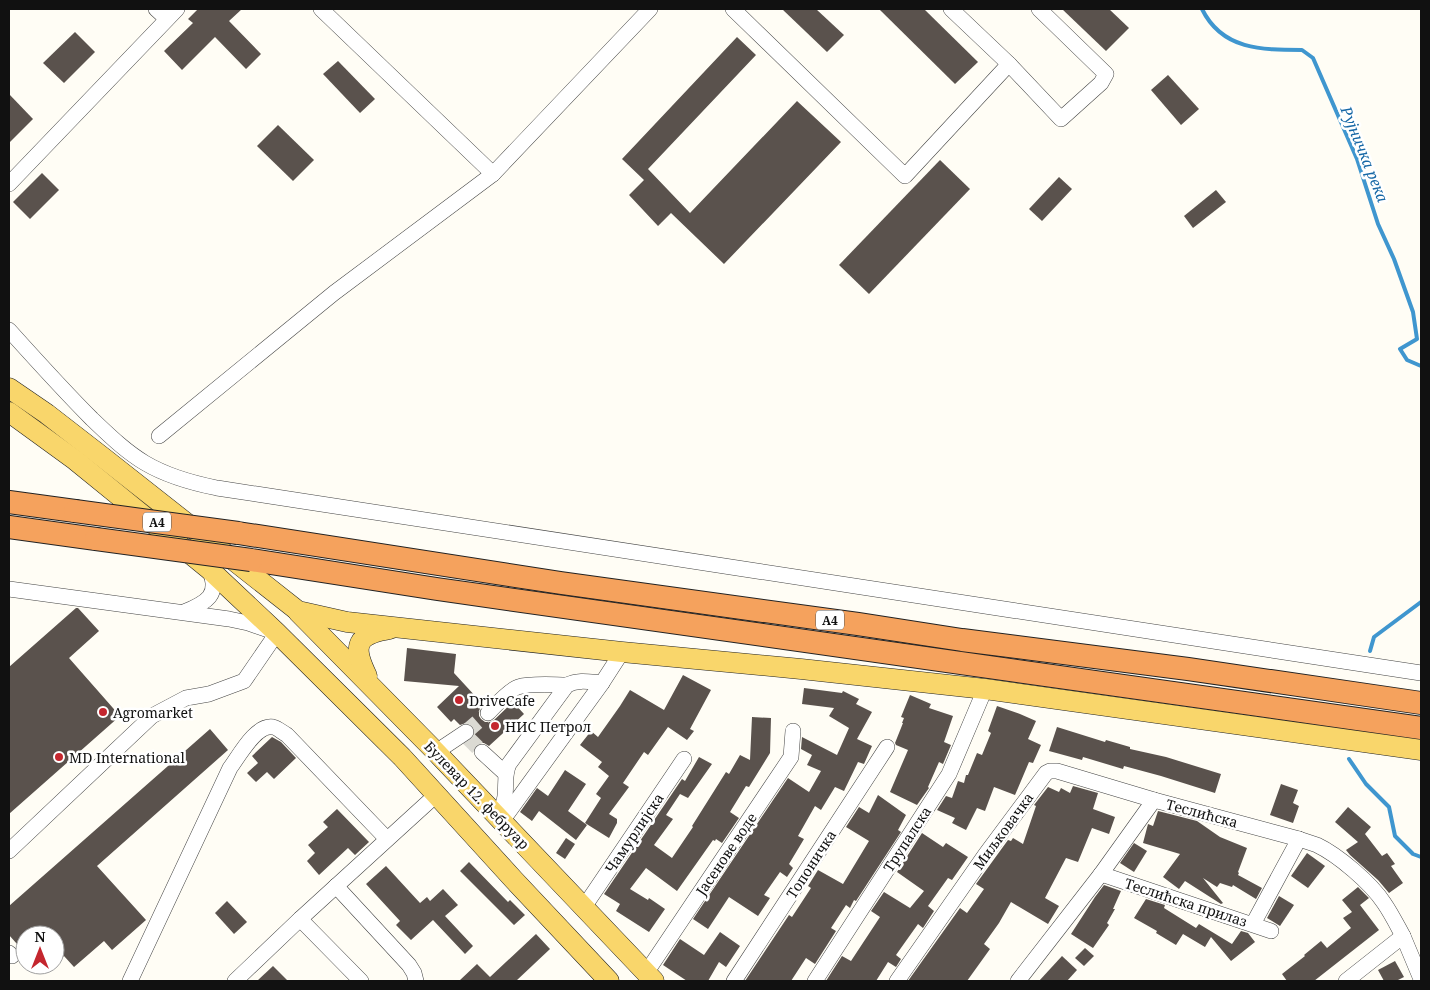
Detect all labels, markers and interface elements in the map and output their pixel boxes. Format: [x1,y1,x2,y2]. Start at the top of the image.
water label: Рујничка река [1336,102,1394,205]
road number: A4 [143,512,171,532]
road number: A4 [816,610,844,630]
place label: DriveCafe [469,691,535,710]
marker: DriveCafe [453,694,465,706]
place label: Agromarket [113,703,193,722]
marker: Agromarket [97,706,109,718]
place label: НИС Петрол [505,717,592,736]
marker: НИС Петрол [489,720,501,732]
street label: Булевар 12. фебруар [420,737,534,853]
place label: MD International [69,748,185,767]
marker: MD International [53,751,65,763]
street label: Чамурлијска [600,789,668,877]
street label: Миљковачка [969,789,1037,873]
street label: Теслићска [1164,794,1240,832]
street label: Трупалска [879,803,935,875]
street label: Јасенове воде [691,809,761,900]
street label: Топоничка [782,826,840,902]
street label: Теслићска прилаз [1122,873,1250,931]
north arrow [15,925,65,975]
text: N [34,927,46,946]

